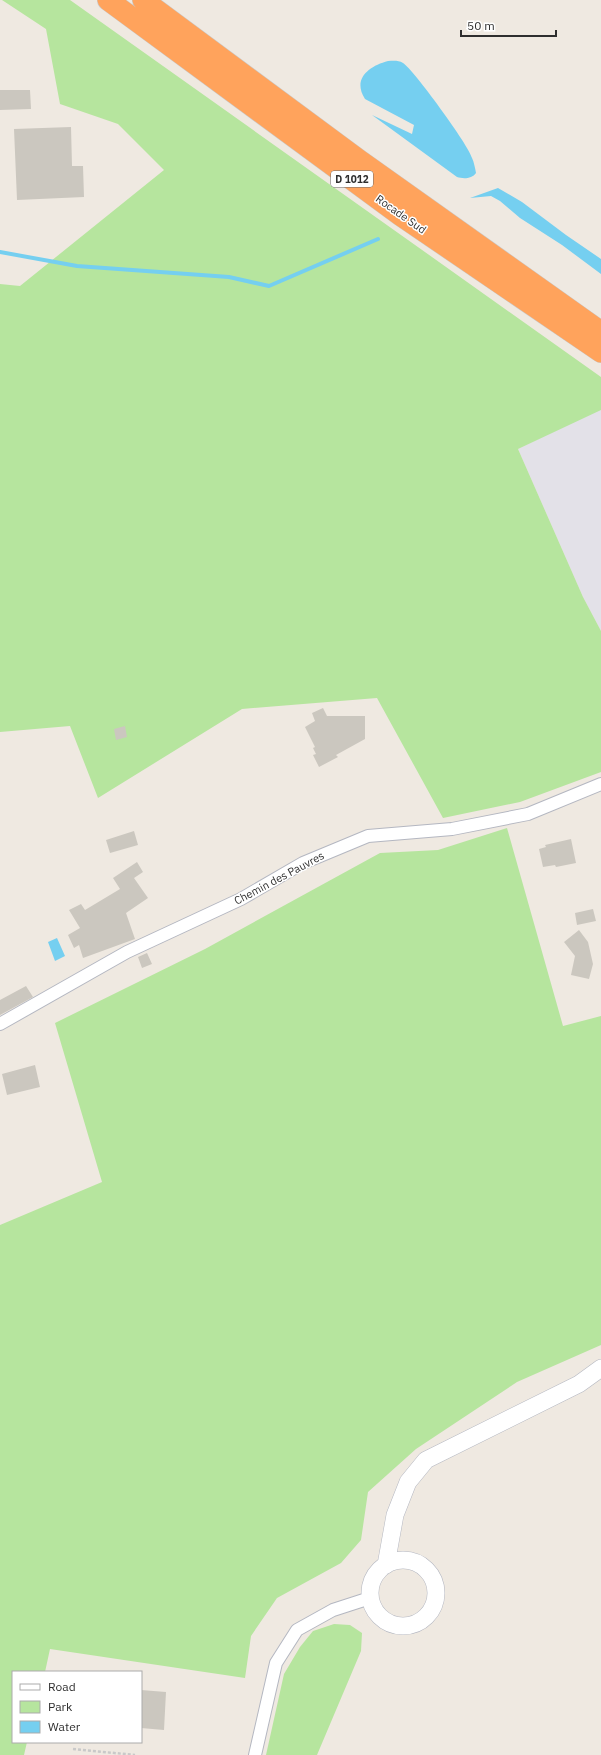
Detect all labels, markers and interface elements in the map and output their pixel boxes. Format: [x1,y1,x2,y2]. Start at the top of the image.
scale bar [461,12,556,38]
text: 50 m [467,18,495,33]
road number: D 1012 [331,171,373,187]
street label: Rocade Sud [373,191,429,237]
street label: Chemin des Pauvres [231,848,327,908]
legend [12,1671,142,1743]
text: Road [48,1679,76,1694]
text: Park [48,1699,73,1714]
text: Water [48,1719,81,1734]

